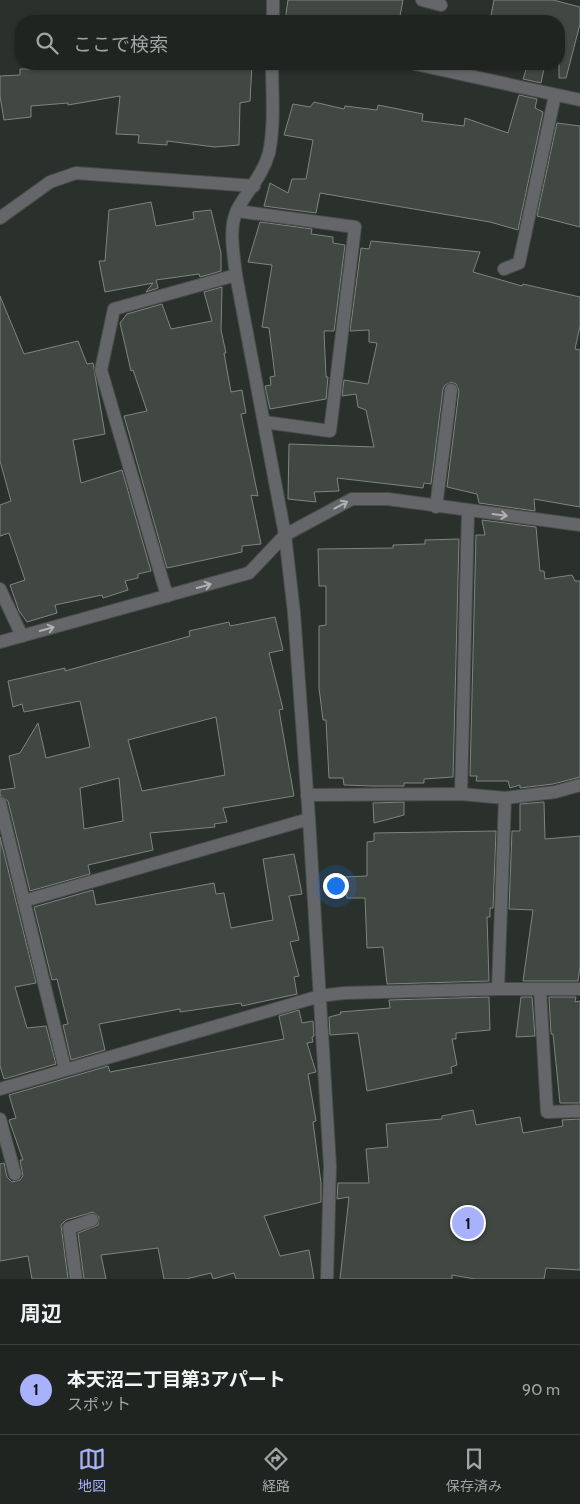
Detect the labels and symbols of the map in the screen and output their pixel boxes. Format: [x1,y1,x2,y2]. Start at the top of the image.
one-way arrow [333,500,348,510]
one-way arrow [492,510,508,520]
one-way arrow [195,580,211,590]
one-way arrow [38,624,54,633]
your location [323,873,349,899]
pin: 1 [452,1204,484,1242]

